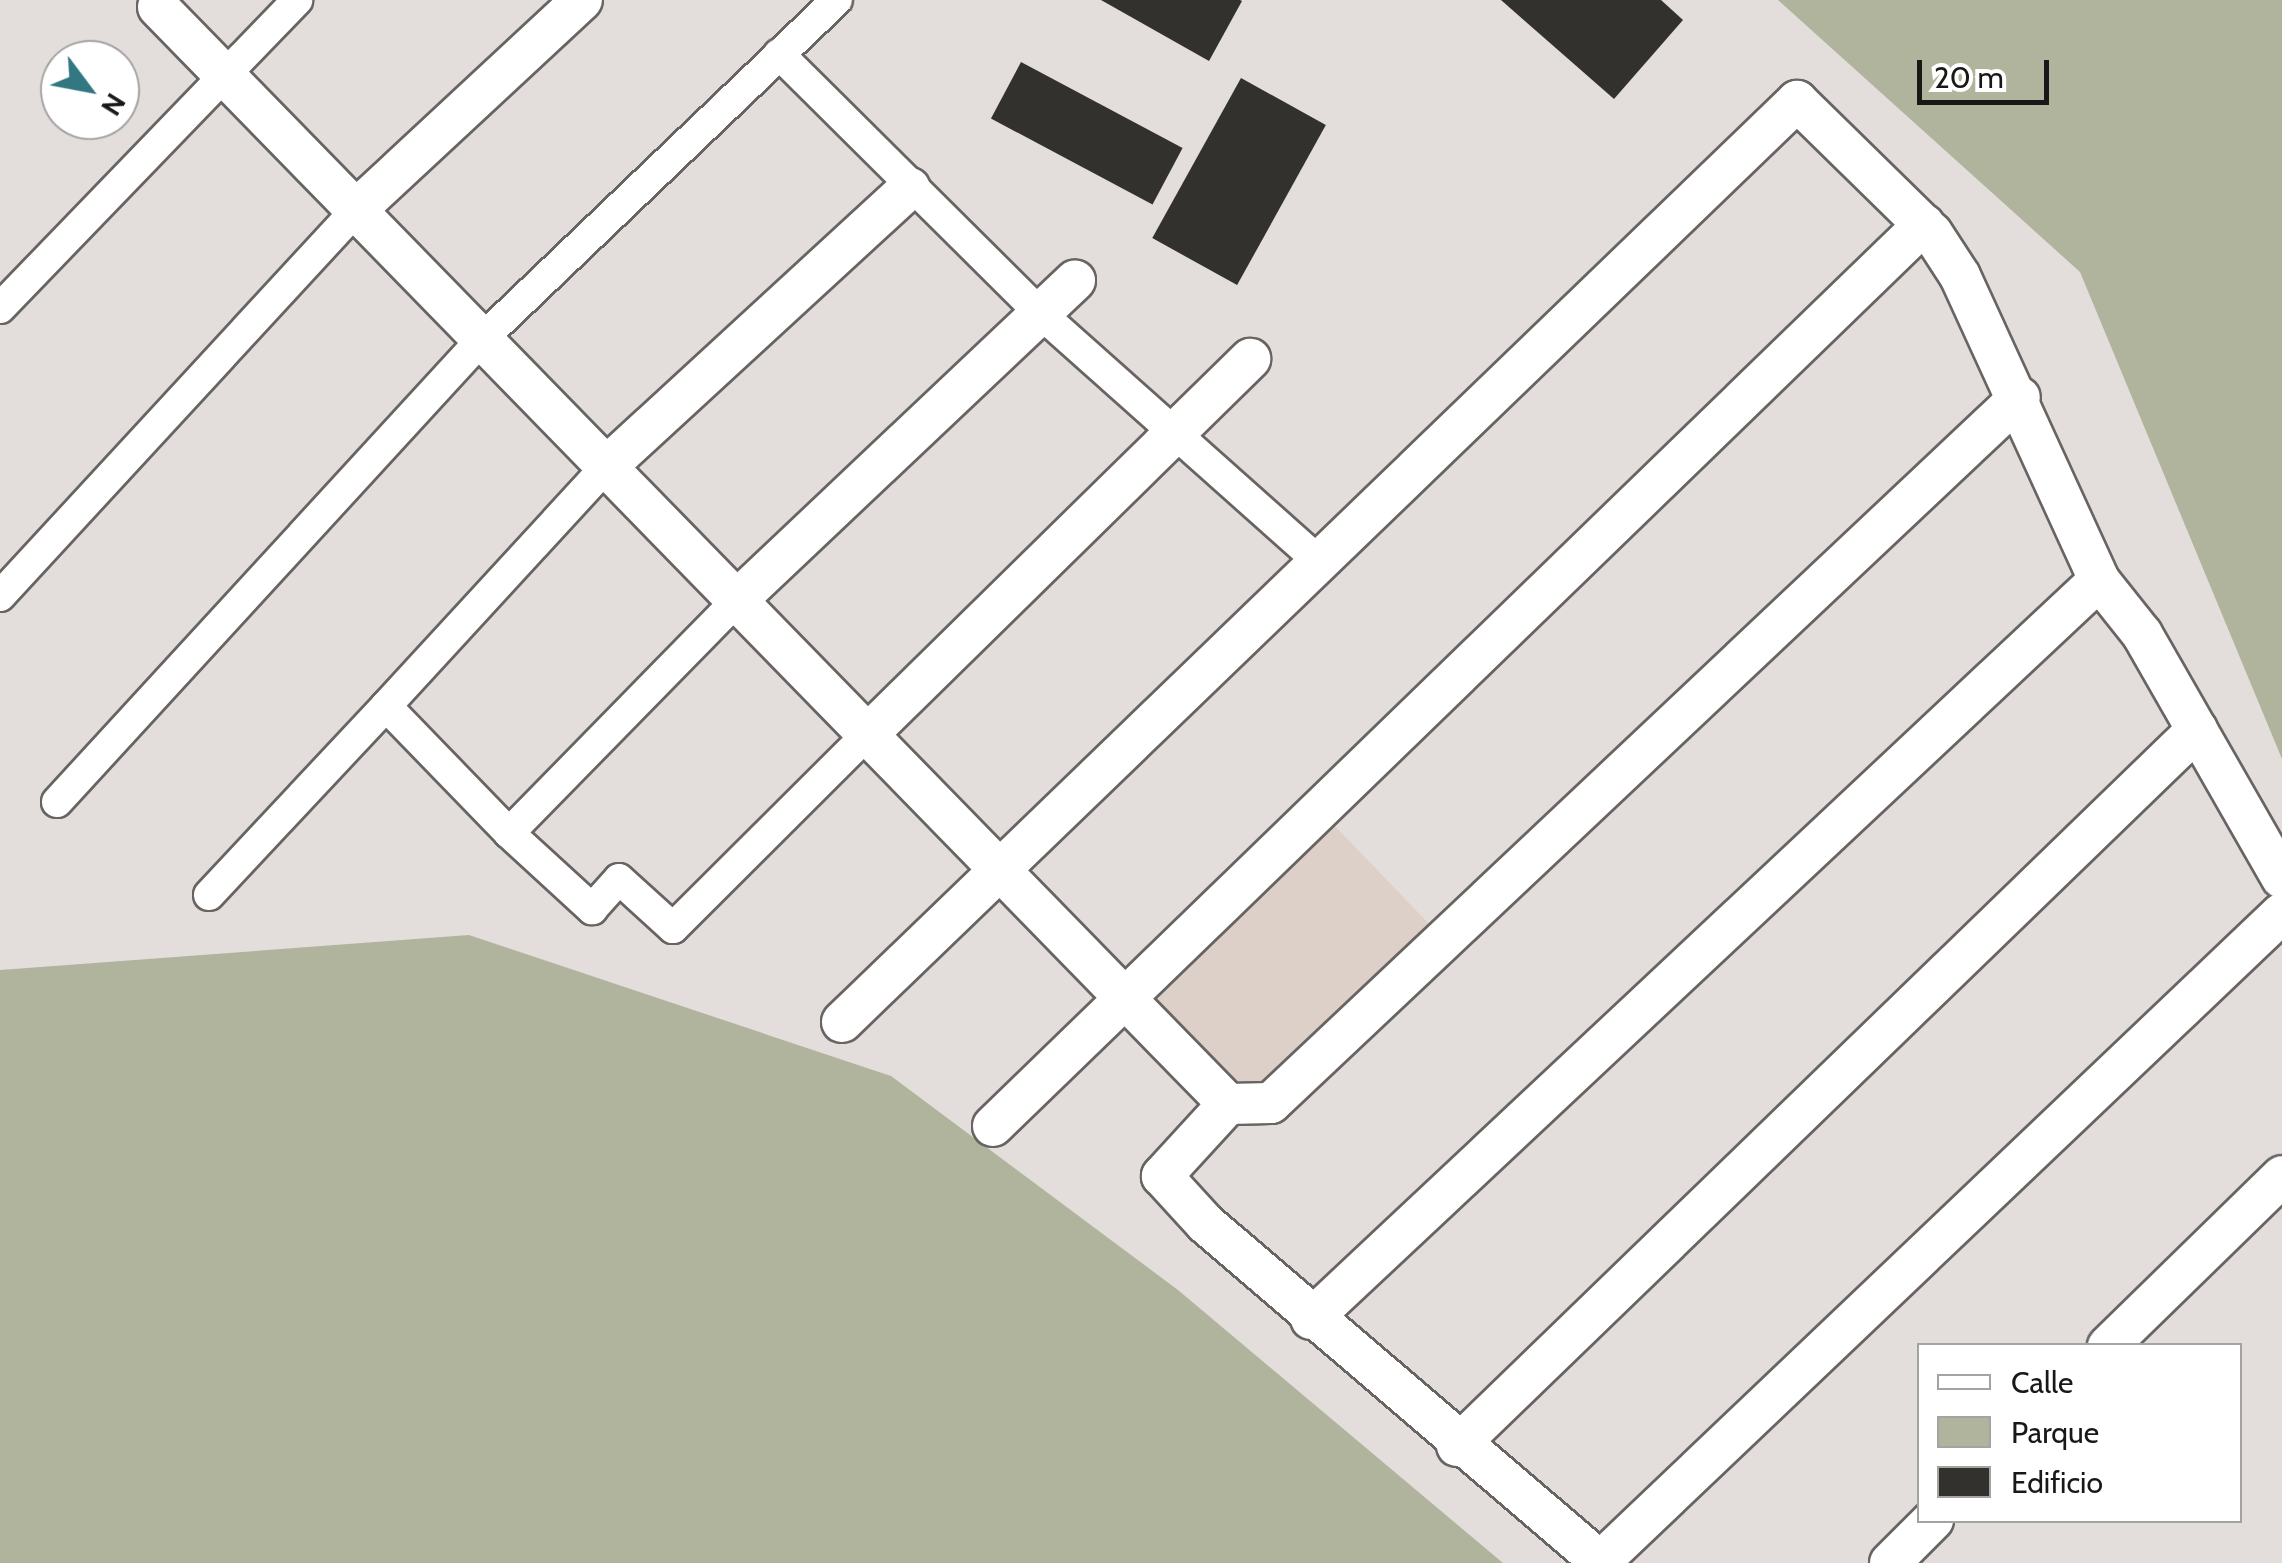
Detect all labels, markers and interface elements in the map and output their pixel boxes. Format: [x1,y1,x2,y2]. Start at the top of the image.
north arrow [40,40,140,140]
scale bar [1922,40,2054,102]
text: 20 m [1934,59,2004,96]
text: N [94,87,133,122]
legend [1917,1343,2242,1523]
text: Calle [2011,1364,2073,1401]
text: Parque [2011,1414,2099,1451]
text: Edificio [2011,1464,2103,1501]

